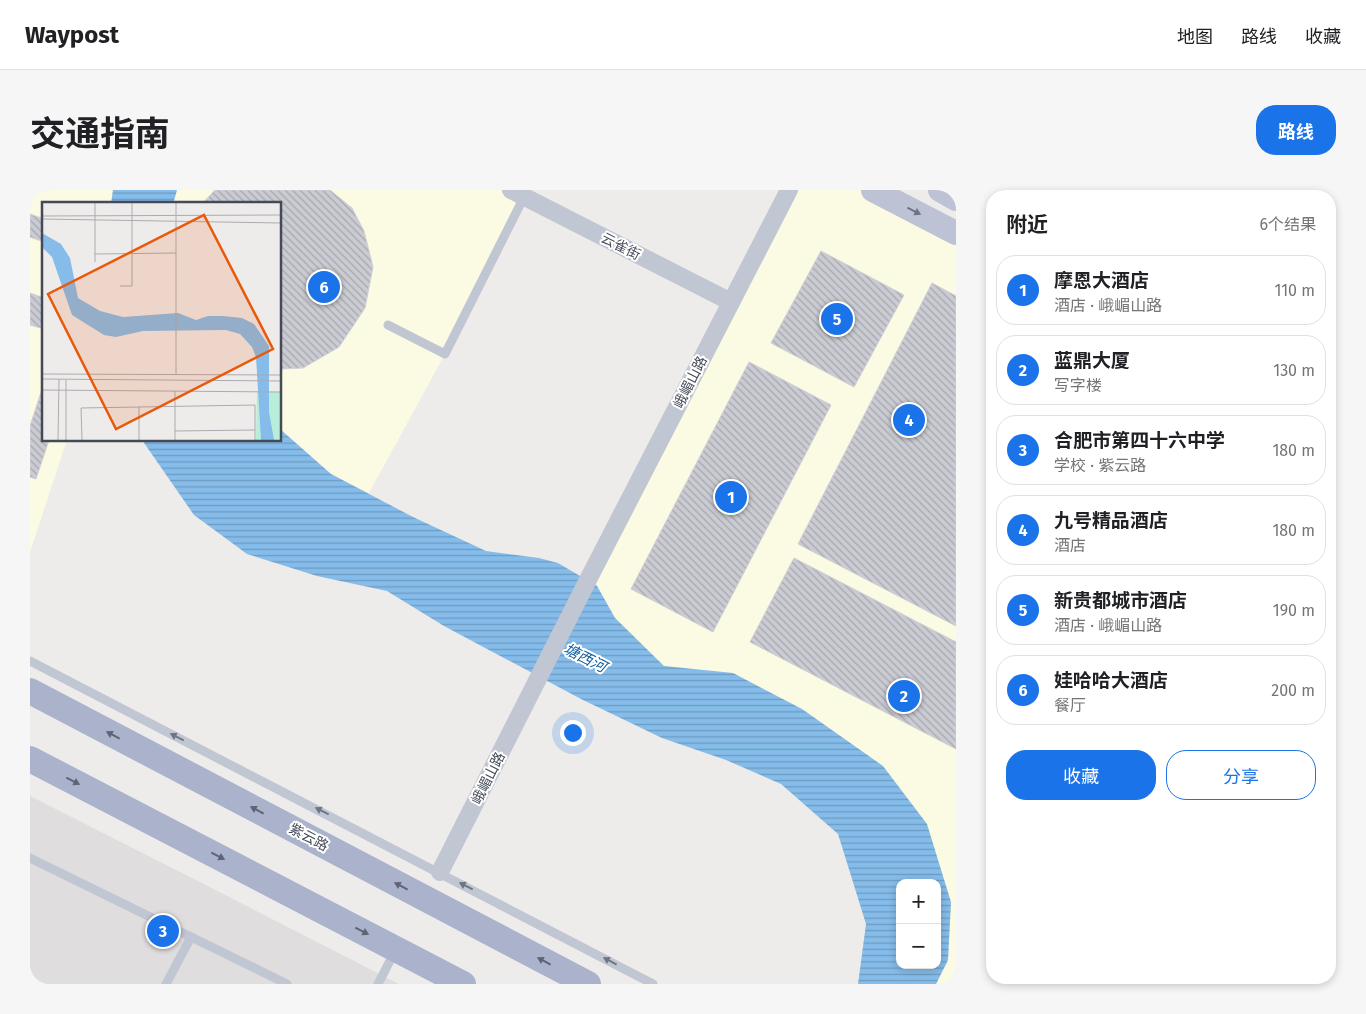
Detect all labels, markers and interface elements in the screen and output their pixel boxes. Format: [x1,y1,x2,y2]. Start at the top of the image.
text: Waypost [25,21,119,49]
text: 地图 [1177,26,1213,48]
text: 路线 [1241,26,1277,48]
text: 收藏 [1305,26,1341,48]
button: 路线 [1256,105,1336,155]
text: 交通指南 [30,113,170,155]
inset map [42,202,281,441]
one-way arrow [907,207,922,215]
text: 附近 [1006,212,1048,238]
text: 6个结果 [1259,215,1316,234]
street label: 云雀街 [598,229,643,264]
pin: 6 [308,268,340,306]
text: 摩恩大酒店 [1054,269,1149,292]
text: 1 [1019,281,1027,300]
text: 110 m [1274,281,1315,300]
text: 酒店 · 峨嵋山路 [1054,296,1162,315]
pin: 5 [821,300,853,338]
text: 蓝鼎大厦 [1054,349,1130,372]
street label: 峨嵋山路 [670,353,711,411]
text: 2 [1019,361,1027,380]
text: 130 m [1273,361,1315,380]
text: 写字楼 [1054,376,1102,395]
pin: 4 [893,401,925,439]
text: 合肥市第四十六中学 [1054,429,1225,452]
text: 3 [1019,441,1027,460]
text: 180 m [1272,441,1315,460]
text: 学校 · 紫云路 [1054,456,1146,475]
pin: 1 [715,478,747,516]
text: 九号精品酒店 [1054,509,1168,532]
text: 4 [1018,521,1028,540]
text: 180 m [1272,521,1315,540]
text: 酒店 [1054,536,1086,555]
text: 新贵都城市酒店 [1054,589,1187,612]
text: 5 [1019,601,1027,620]
text: 190 m [1273,601,1315,620]
text: 酒店 · 峨嵋山路 [1054,616,1162,635]
water label: 塘西河 [561,640,612,678]
text: 娃哈哈大酒店 [1054,669,1168,692]
pin: 2 [888,677,920,715]
text: 6 [1018,681,1028,700]
text: 200 m [1271,681,1315,700]
text: 餐厅 [1054,696,1086,715]
your location [560,720,586,746]
one-way arrow [106,731,120,739]
one-way arrow [170,733,185,741]
street label: 峨嵋山路 [468,749,509,807]
button: 收藏 [1006,750,1156,800]
button: 分享 [1166,750,1316,800]
one-way arrow [66,777,81,785]
one-way arrow [250,806,264,814]
one-way arrow [315,807,329,815]
street label: 紫云路 [286,820,331,855]
one-way arrow [210,852,225,860]
map controls [896,879,941,969]
button: + [896,879,941,924]
one-way arrow [393,882,408,890]
one-way arrow [459,882,473,890]
pin: 3 [147,912,179,950]
button: − [896,924,941,969]
one-way arrow [354,927,369,935]
one-way arrow [537,957,552,965]
one-way arrow [603,957,617,965]

